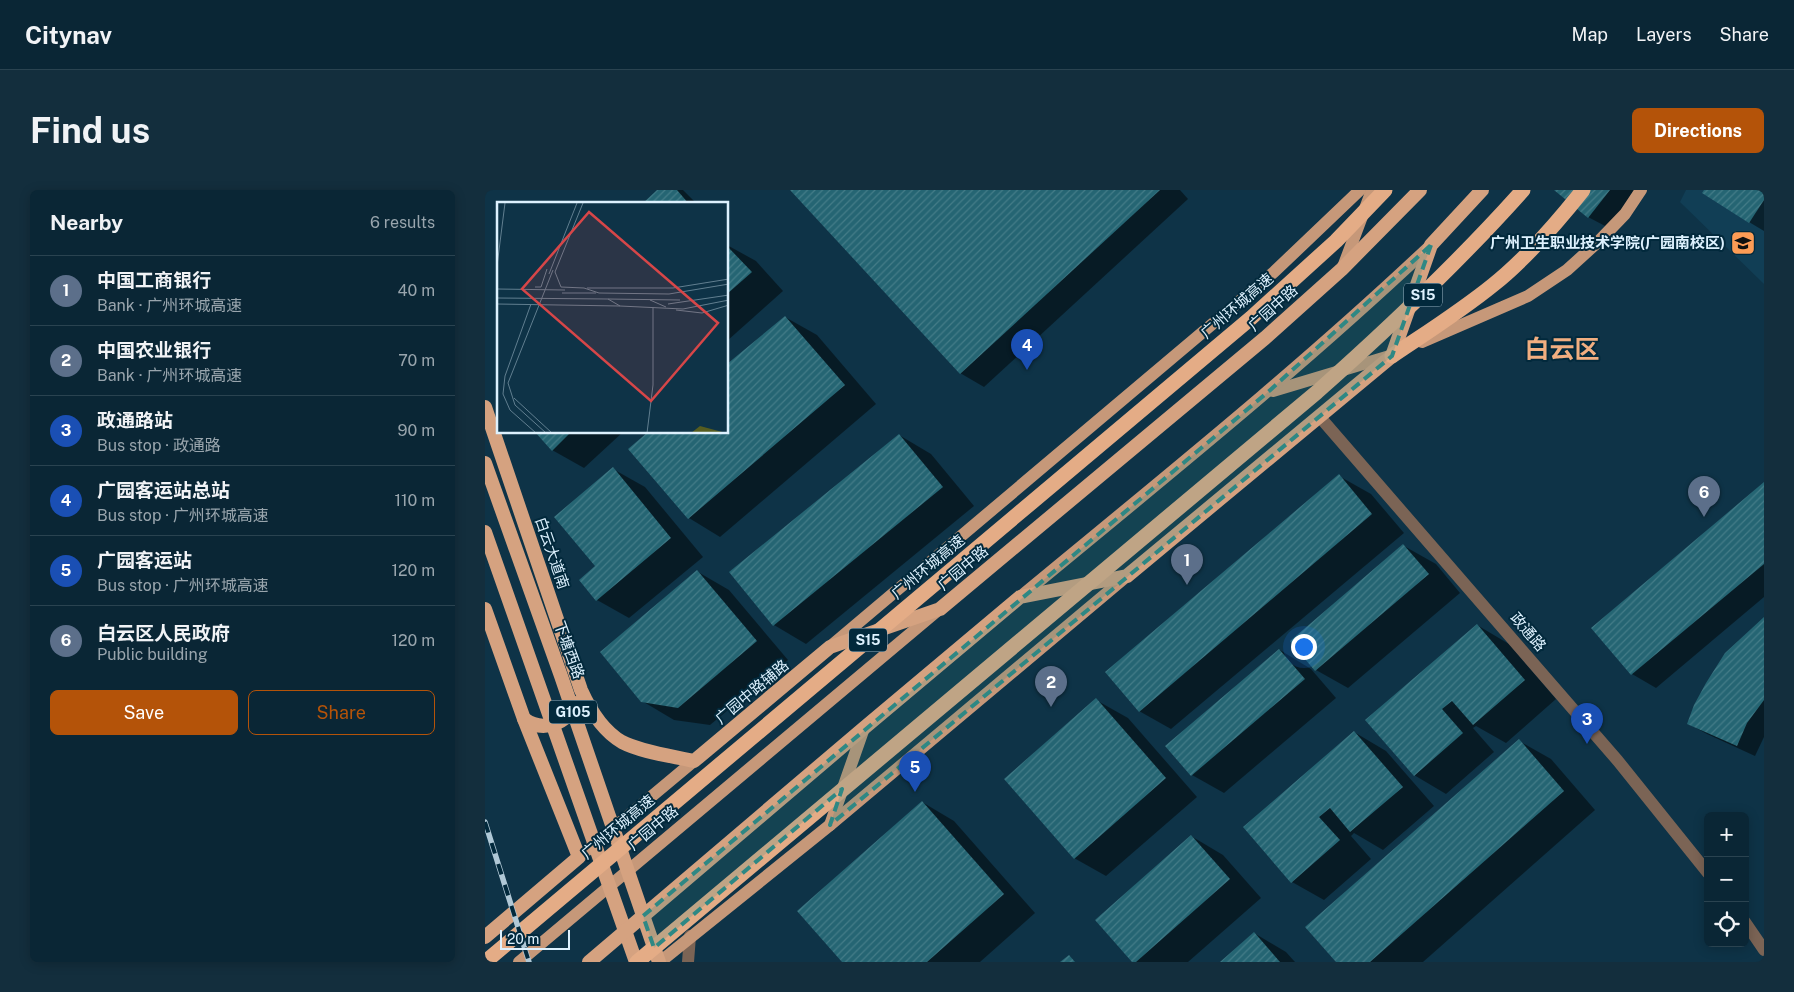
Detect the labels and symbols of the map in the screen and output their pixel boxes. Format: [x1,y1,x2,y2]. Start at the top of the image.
inset map [497,202,729,434]
school or university icon: 广州卫生职业技术学院(广园南校区) [1730,230,1756,256]
place label: 广州卫生职业技术学院(广园南校区) [1490,234,1725,251]
street label: 广州环城高速 [1197,270,1276,342]
street label: 广园中路 [1245,281,1301,334]
road number: S15 [1404,284,1442,306]
pin: 4 [1011,329,1043,370]
district label: 白云区 [1524,334,1600,364]
pin: 6 [1688,476,1720,517]
street label: 白云大道南 [532,515,573,591]
street label: 广州环城高速 [888,531,968,602]
street label: 广园中路 [934,542,991,593]
pin: 1 [1171,544,1203,585]
street label: 政通路 [1507,609,1550,654]
street label: 下塘西路 [551,619,588,681]
road number: S15 [849,628,887,652]
your location [1291,634,1317,660]
street label: 广园中路辅路 [712,656,792,727]
pin: 2 [1035,666,1067,707]
road number: G105 [549,701,597,724]
pin: 3 [1571,703,1603,744]
pin: 5 [899,751,931,792]
street label: 广州环城高速 [578,791,658,862]
street label: 广园中路 [624,802,681,853]
scale bar [500,927,570,950]

